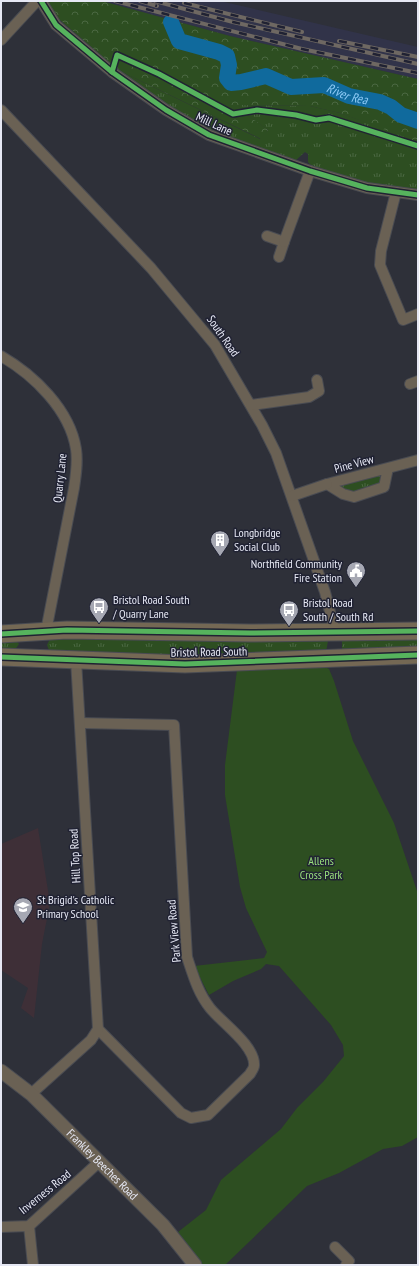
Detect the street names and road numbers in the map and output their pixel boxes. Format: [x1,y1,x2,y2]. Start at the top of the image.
street label: Mill Lane [194,109,235,138]
street label: South Road [204,312,243,359]
street label: Pine View [332,451,376,476]
street label: Quarry Lane [49,452,70,503]
street label: Bristol Road South [171,643,247,660]
street label: Hill Top Road [66,828,83,884]
street label: Park View Road [163,899,184,963]
street label: Frankley Beeches Road [64,1126,141,1203]
street label: Inverness Road [16,1166,74,1217]

